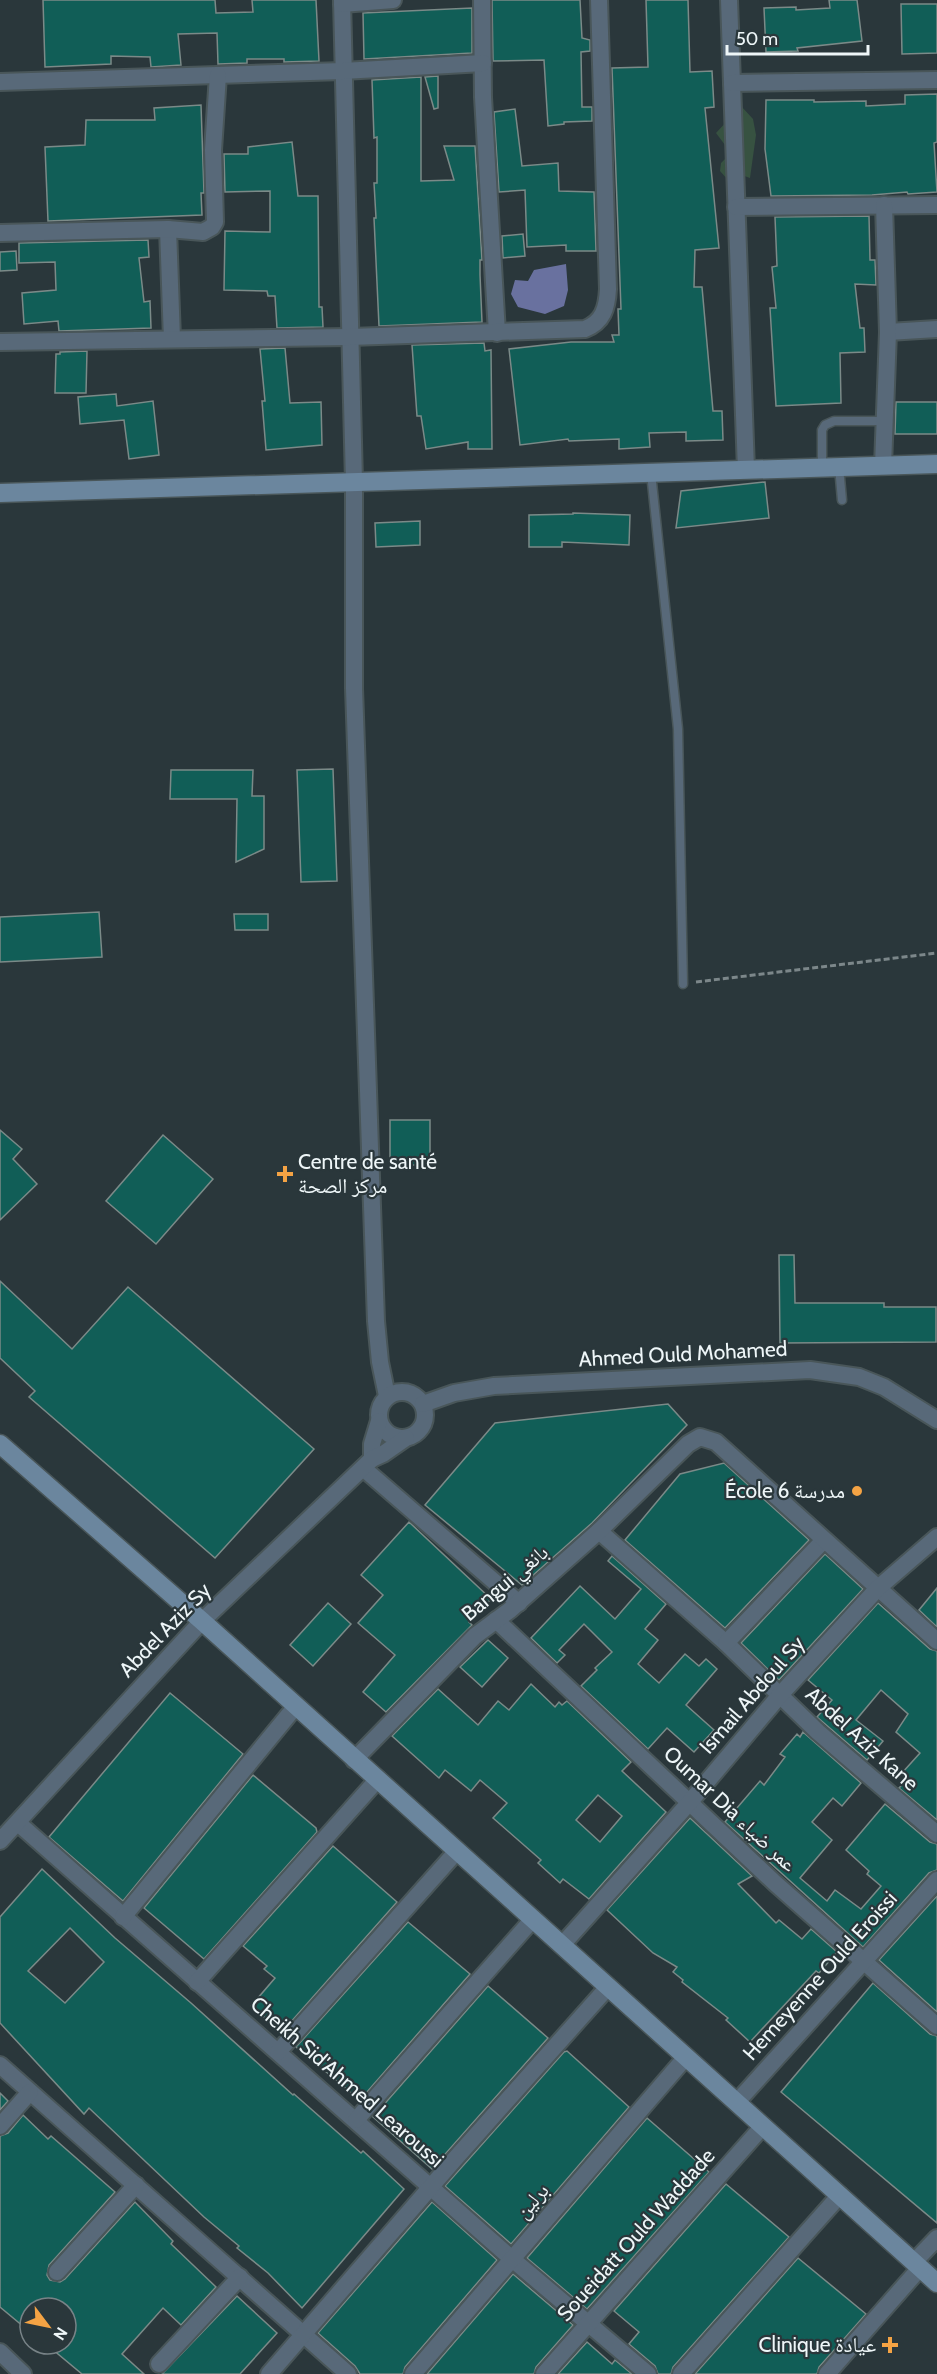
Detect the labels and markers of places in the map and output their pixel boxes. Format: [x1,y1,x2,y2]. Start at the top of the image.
place label: Centre de santé مركز الصحة [298,1149,437,1198]
marker: Centre de santé مركز الصحة [276,1165,294,1183]
place label: École 6 مدرسة [725,1478,845,1503]
marker: École 6 مدرسة [850,1484,864,1498]
place label: Clinique عيادة [759,2332,876,2357]
marker: Clinique عيادة [881,2336,899,2354]

